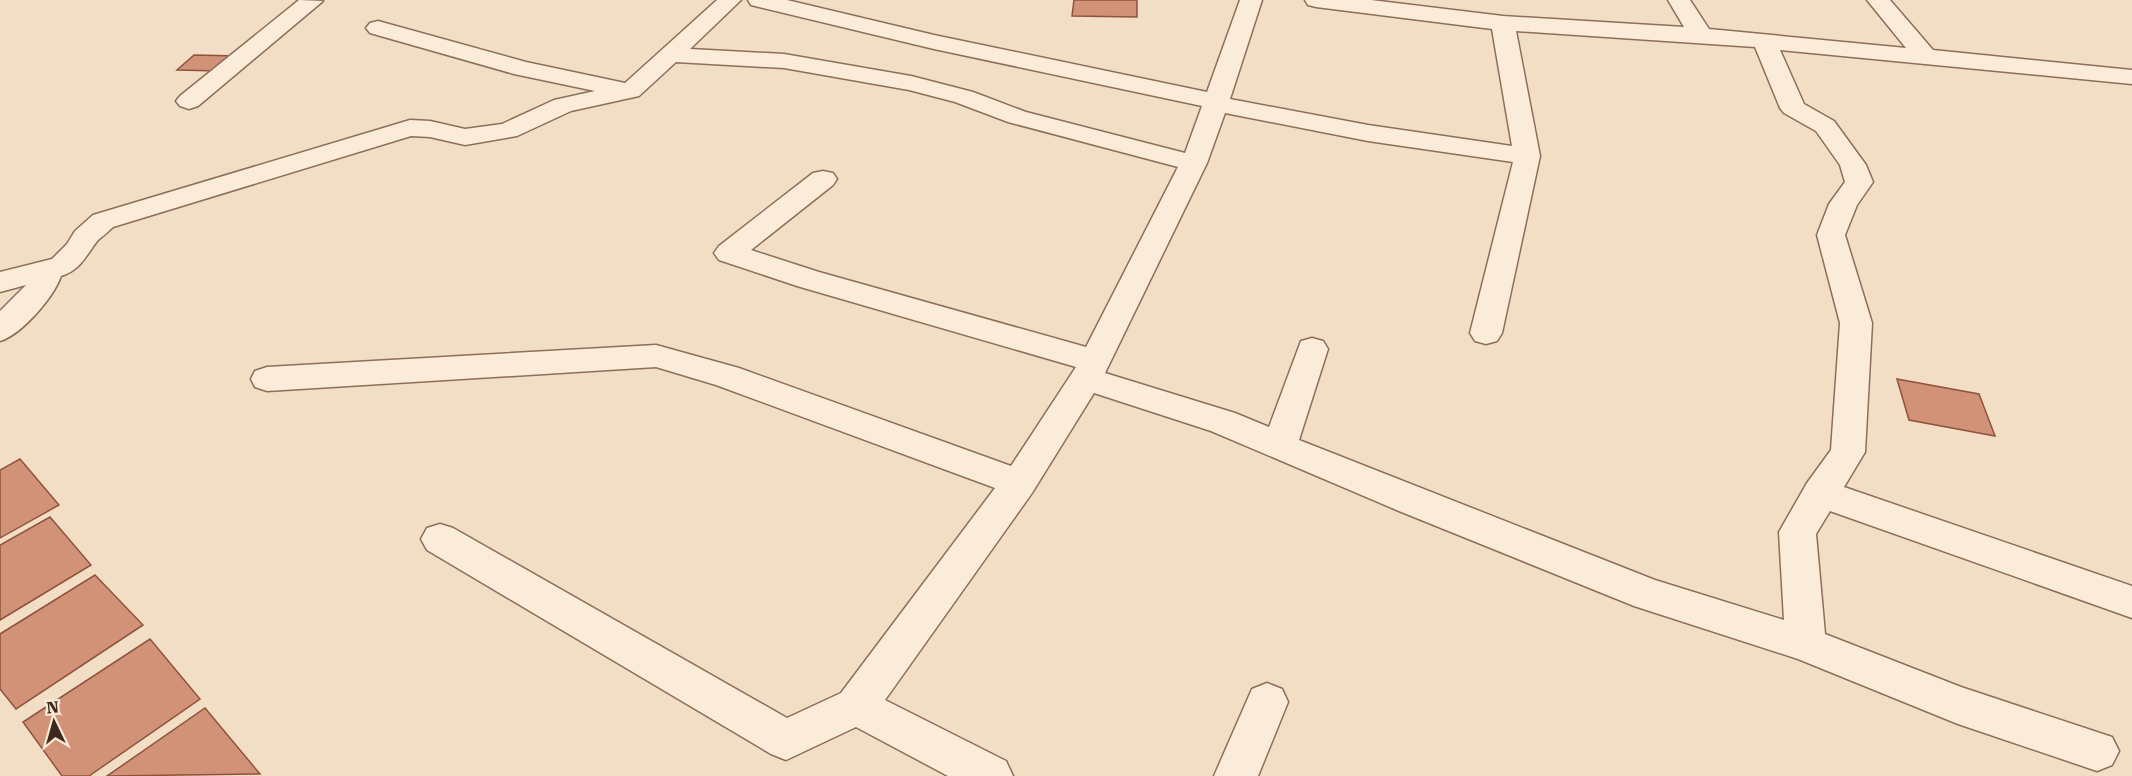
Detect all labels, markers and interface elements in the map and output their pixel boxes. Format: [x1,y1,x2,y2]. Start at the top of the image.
north arrow [24,692,84,752]
text: N [46,698,60,718]

